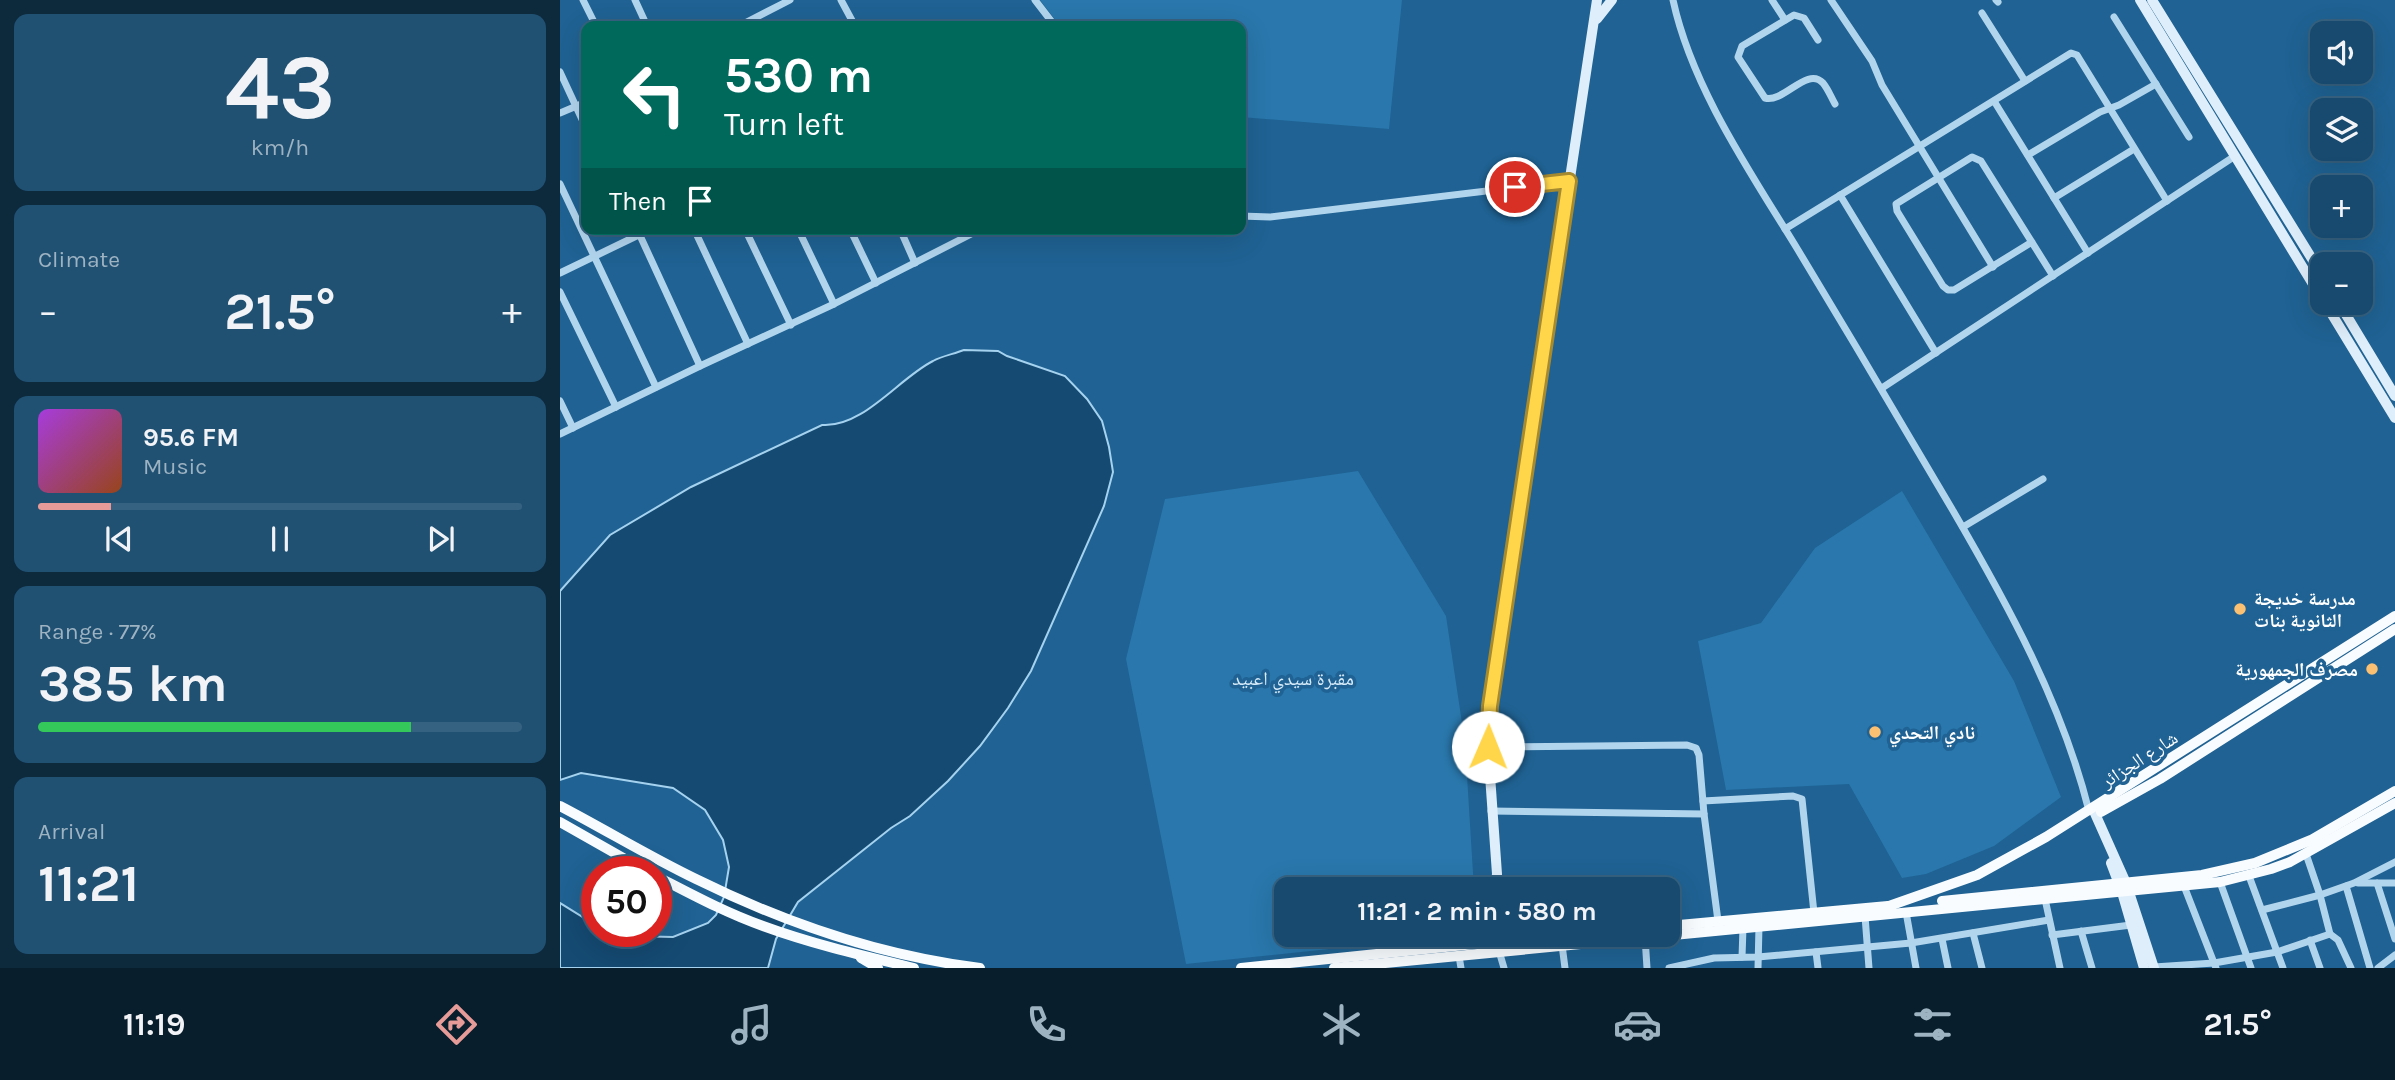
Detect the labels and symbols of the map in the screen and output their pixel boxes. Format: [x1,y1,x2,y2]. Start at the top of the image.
pin [1485,157,1545,217]
place label: مدرسة خديجة الثانوية بنات [2254,588,2356,632]
marker: مدرسة خديجة الثانوية بنات [2232,601,2248,617]
place label: مصرف الجمهورية [2235,659,2358,681]
marker: مصرف الجمهورية [2364,661,2380,677]
park label: مقبرة سيدي اعبيد [1232,668,1354,694]
position arrow [1451,710,1525,784]
place label: نادي التحدي [1889,722,1975,748]
marker: نادي التحدي [1867,724,1883,740]
street label: شارع الجزائر [2096,727,2182,793]
speed limit sign: 50 [581,856,672,947]

